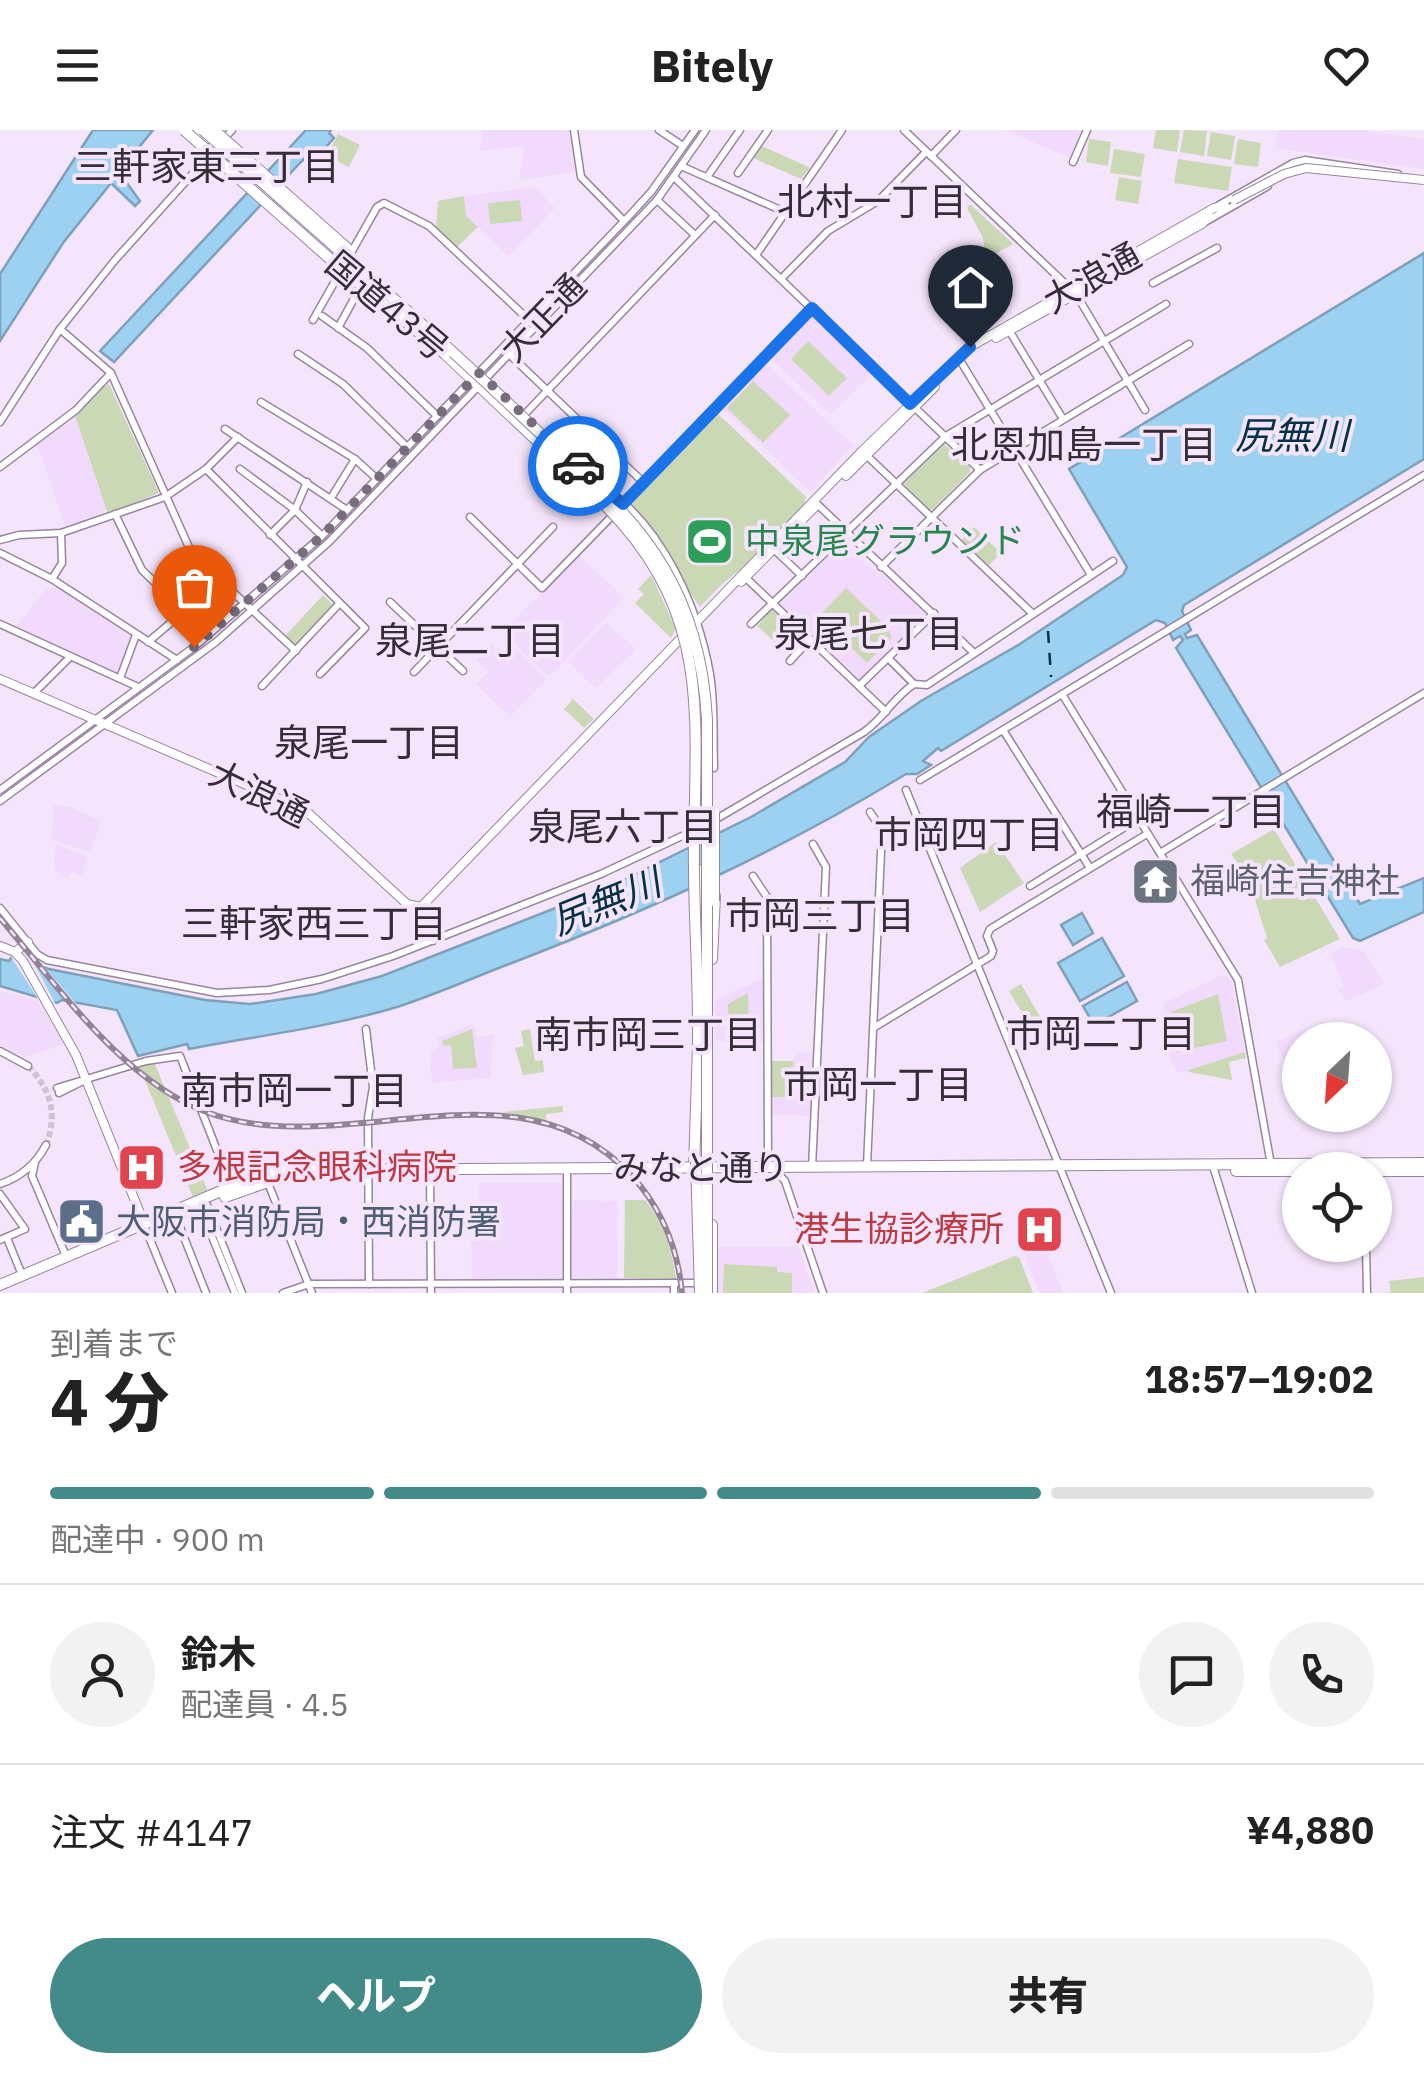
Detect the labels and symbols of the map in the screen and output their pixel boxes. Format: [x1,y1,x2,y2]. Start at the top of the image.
district label: 三軒家東三丁目 [74,141,340,190]
district label: 北村一丁目 [777,176,967,225]
street label: 大浪通 [1034,232,1149,323]
street label: 国道43号 [317,240,459,370]
pin [928,245,1013,348]
street label: 大正通 [489,264,595,371]
water label: 尻無川 [1235,410,1353,459]
courier [528,416,628,516]
district label: 北恩加島一丁目 [951,419,1217,468]
sports icon: 中泉尾グラウンド [684,515,736,567]
place label: 中泉尾グラウンド [745,517,1025,563]
pin [152,545,237,648]
district label: 泉尾七丁目 [774,608,964,657]
district label: 泉尾二丁目 [375,615,565,664]
district label: 泉尾一丁目 [274,717,464,766]
street label: 大浪通 [202,749,317,837]
district label: 福崎一丁目 [1096,786,1286,835]
district label: 泉尾六丁目 [528,801,718,850]
district label: 市岡四丁目 [874,809,1064,858]
water label: 尻無川 [543,855,671,945]
temple icon: 福崎住吉神社 [1129,855,1181,907]
place label: 福崎住吉神社 [1190,857,1400,903]
district label: 市岡三丁目 [725,890,915,939]
district label: 三軒家西三丁目 [181,898,447,947]
district label: 市岡二丁目 [1006,1008,1196,1057]
district label: 南市岡三丁目 [534,1009,762,1058]
north arrow [1282,1022,1392,1132]
district label: 市岡一丁目 [783,1059,973,1108]
district label: 南市岡一丁目 [180,1065,408,1114]
hospital icon: 多根記念眼科病院 [116,1141,168,1193]
place label: 多根記念眼科病院 [177,1143,457,1189]
street label: みなと通り [613,1144,789,1190]
public building icon: 大阪市消防局・西消防署 [55,1196,107,1248]
place label: 大阪市消防局・西消防署 [116,1198,501,1244]
hospital icon: 港生協診療所 [1013,1203,1065,1255]
place label: 港生協診療所 [794,1205,1004,1251]

